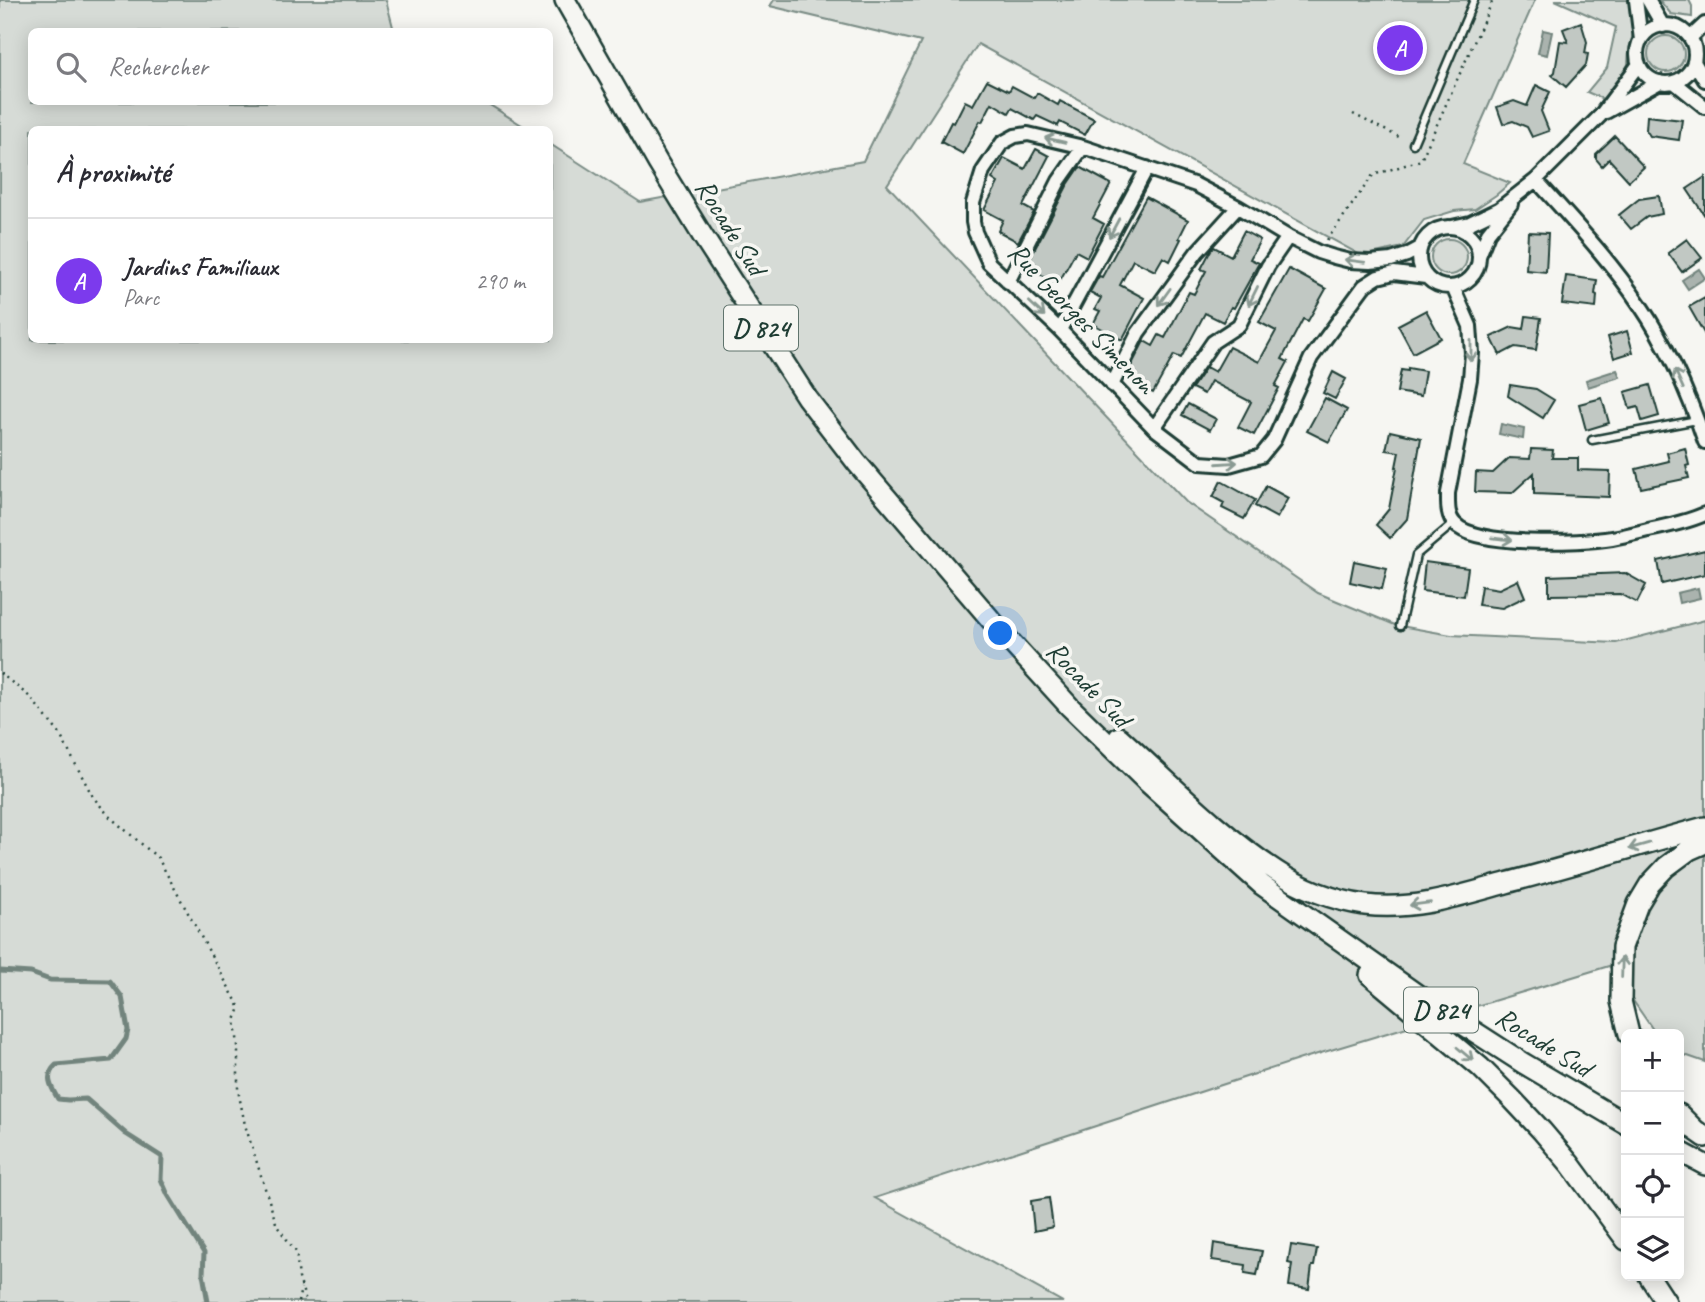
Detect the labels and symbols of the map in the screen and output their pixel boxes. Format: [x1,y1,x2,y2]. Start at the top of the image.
pin: A [1377,22,1423,74]
one-way arrow [1044,133,1067,147]
street label: Rocade Sud [688,172,776,285]
one-way arrow [1107,217,1120,238]
street label: Rue Georges Simenon [1001,235,1164,402]
one-way arrow [1344,254,1367,267]
one-way arrow [1246,285,1260,306]
one-way arrow [1157,288,1172,307]
one-way arrow [1028,300,1045,317]
road number: D 824 [724,306,798,350]
one-way arrow [1464,340,1478,363]
one-way arrow [1672,369,1685,390]
one-way arrow [1215,456,1238,469]
one-way arrow [1491,532,1513,545]
your location [983,616,1017,650]
street label: Rocade Sud [1039,633,1142,738]
one-way arrow [1629,840,1651,853]
one-way arrow [1409,897,1431,910]
one-way arrow [1615,956,1629,979]
road number: D 824 [1404,987,1478,1032]
street label: Rocade Sud [1489,999,1602,1087]
one-way arrow [1455,1047,1473,1062]

